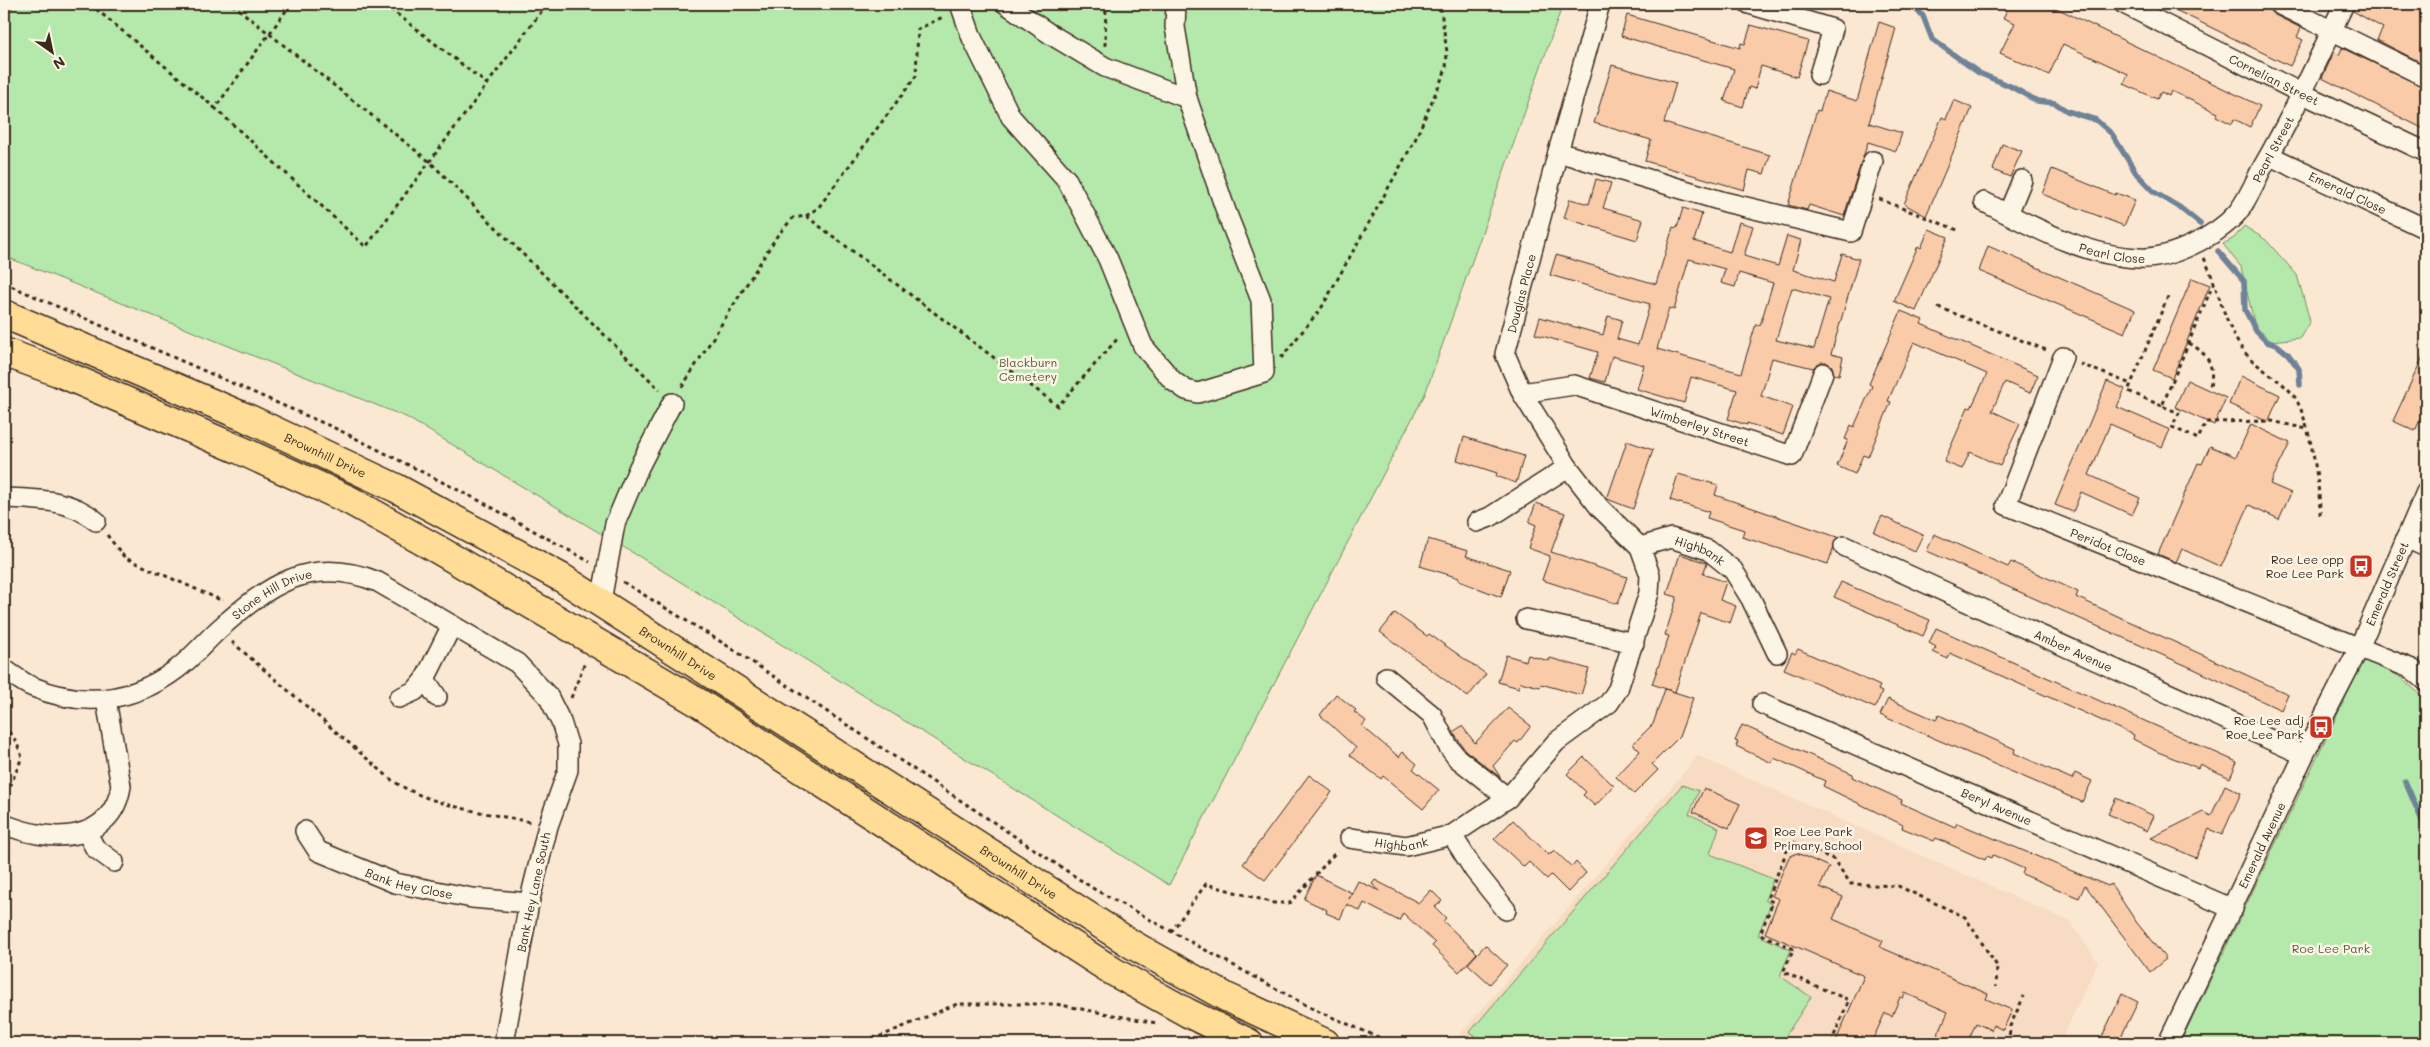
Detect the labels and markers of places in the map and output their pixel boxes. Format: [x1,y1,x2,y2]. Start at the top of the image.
place label: Roe Lee opp Roe Lee Park [2266,551,2344,581]
bus stop icon: Roe Lee opp Roe Lee Park [2348,553,2374,579]
place label: Roe Lee adj Roe Lee Park [2226,712,2304,742]
bus stop icon: Roe Lee adj Roe Lee Park [2308,714,2334,740]
place label: Roe Lee Park Primary School [1774,823,1862,853]
school or university icon: Roe Lee Park Primary School [1743,825,1769,851]

